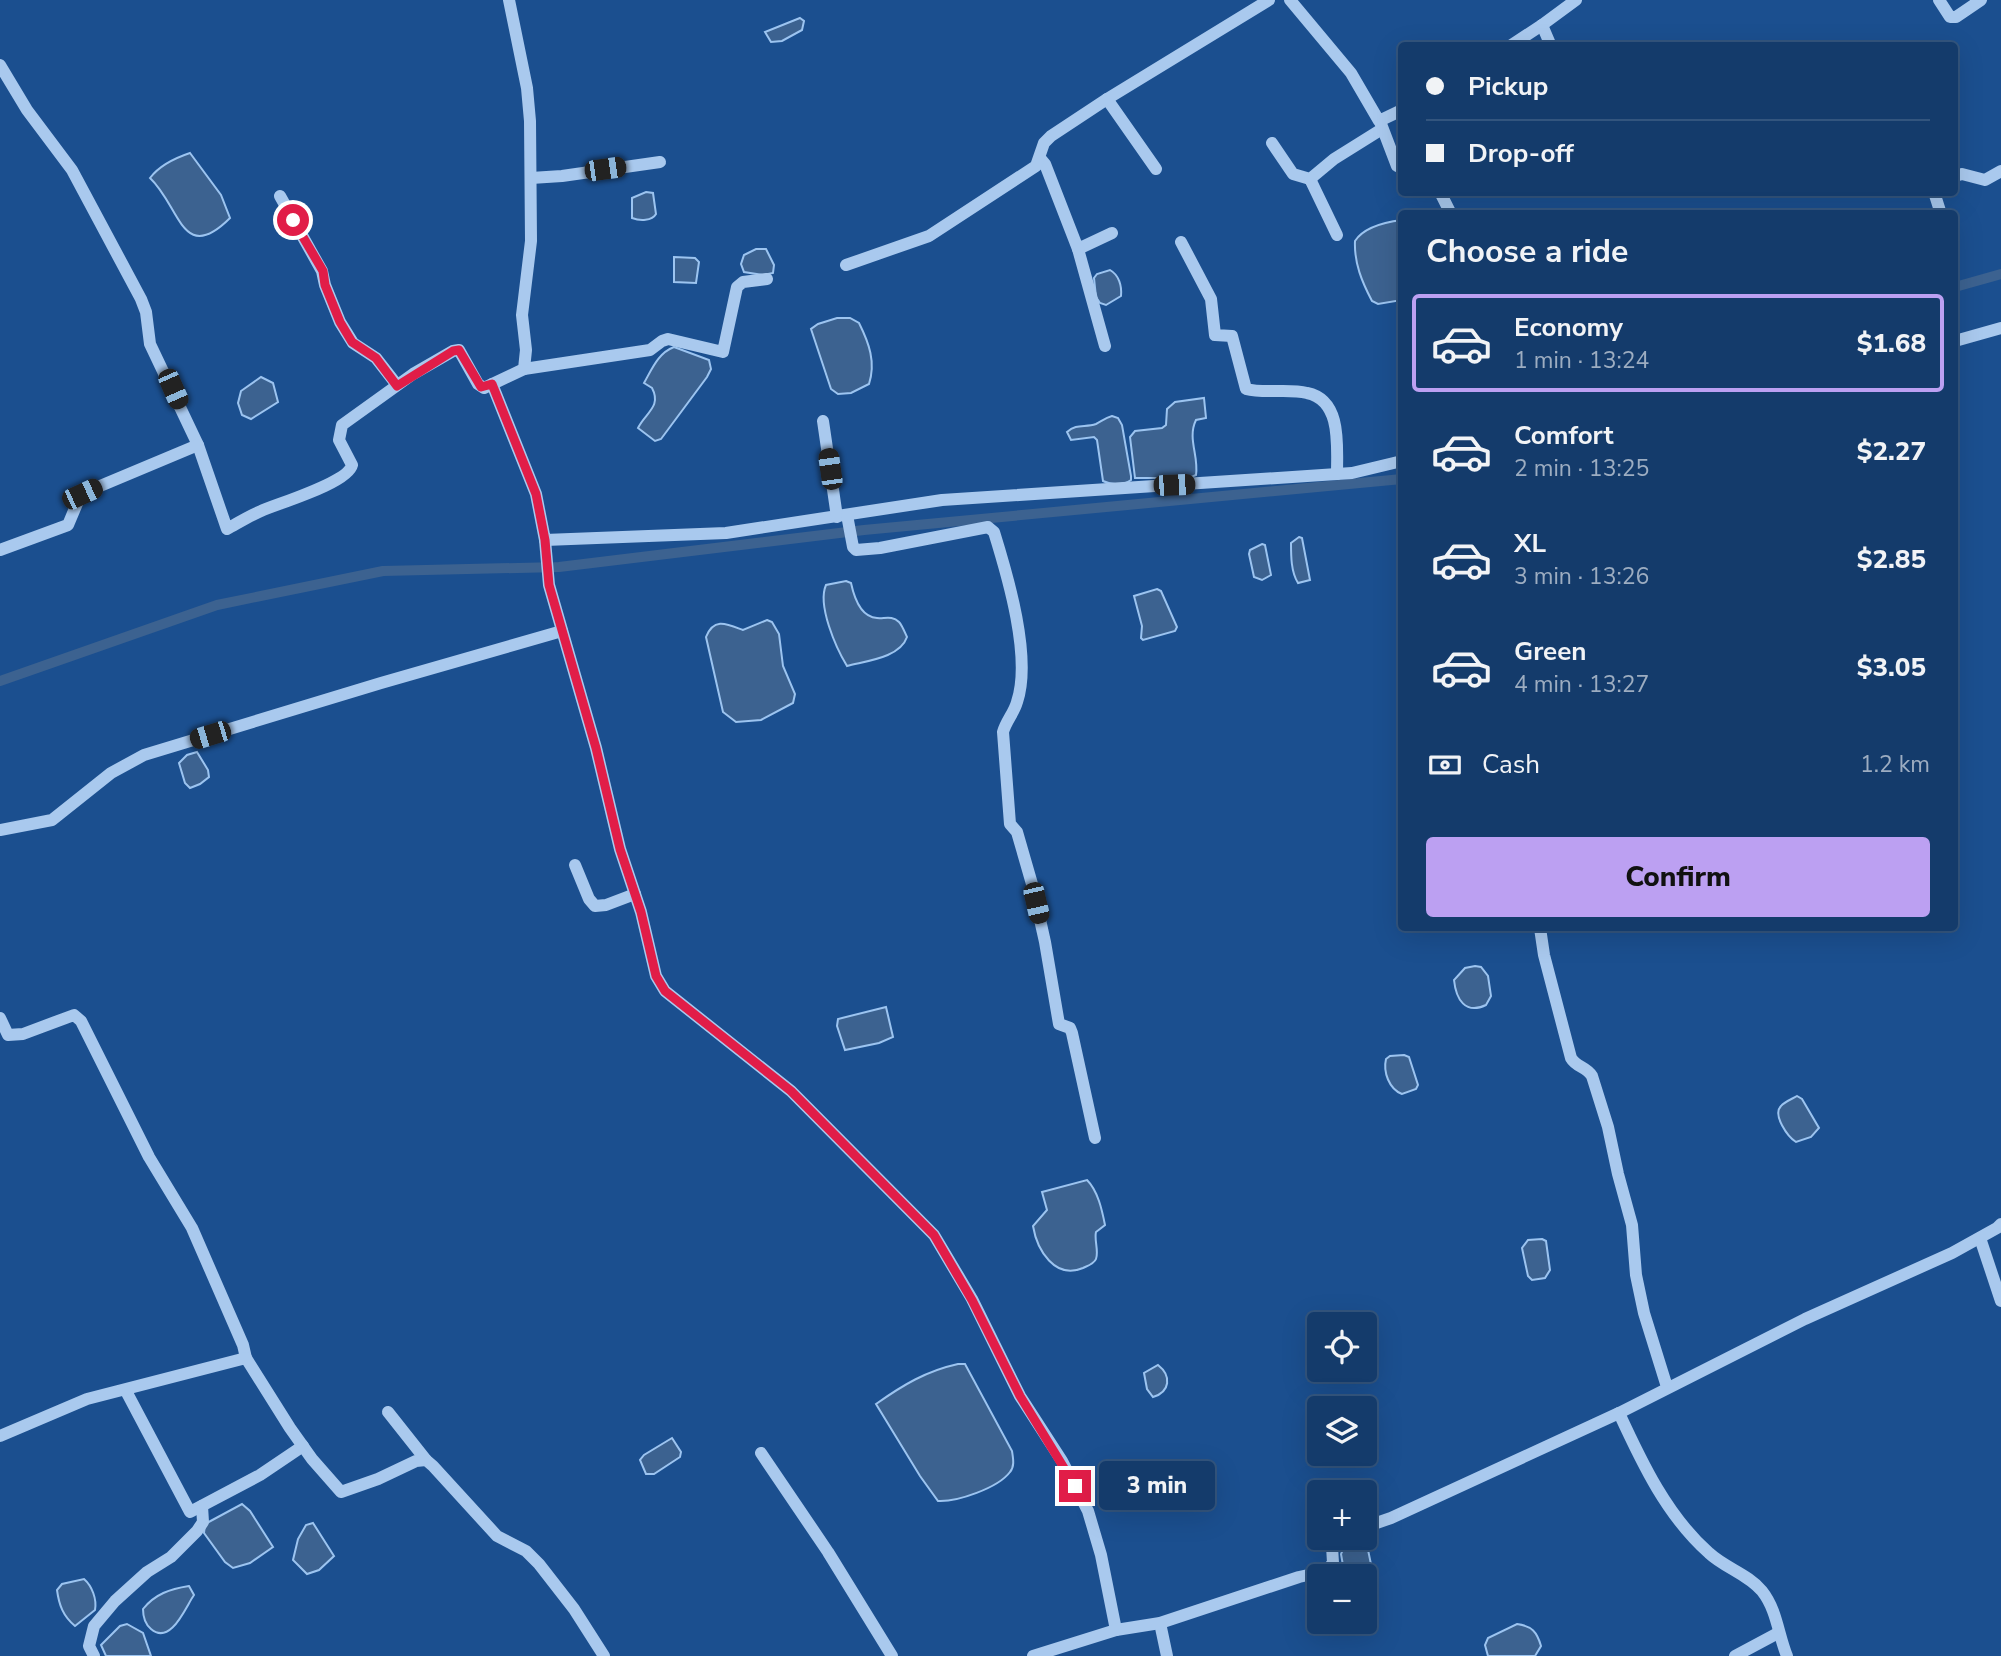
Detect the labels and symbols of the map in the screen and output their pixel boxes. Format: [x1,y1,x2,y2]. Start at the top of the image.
car [583,156,628,182]
route start [277,204,309,236]
car [155,366,192,412]
car [817,447,844,491]
car [1153,474,1196,496]
car [59,476,106,512]
car [187,719,234,751]
car [1022,880,1051,926]
callout: 3 min [1100,1462,1215,1510]
route end [1059,1470,1091,1502]

